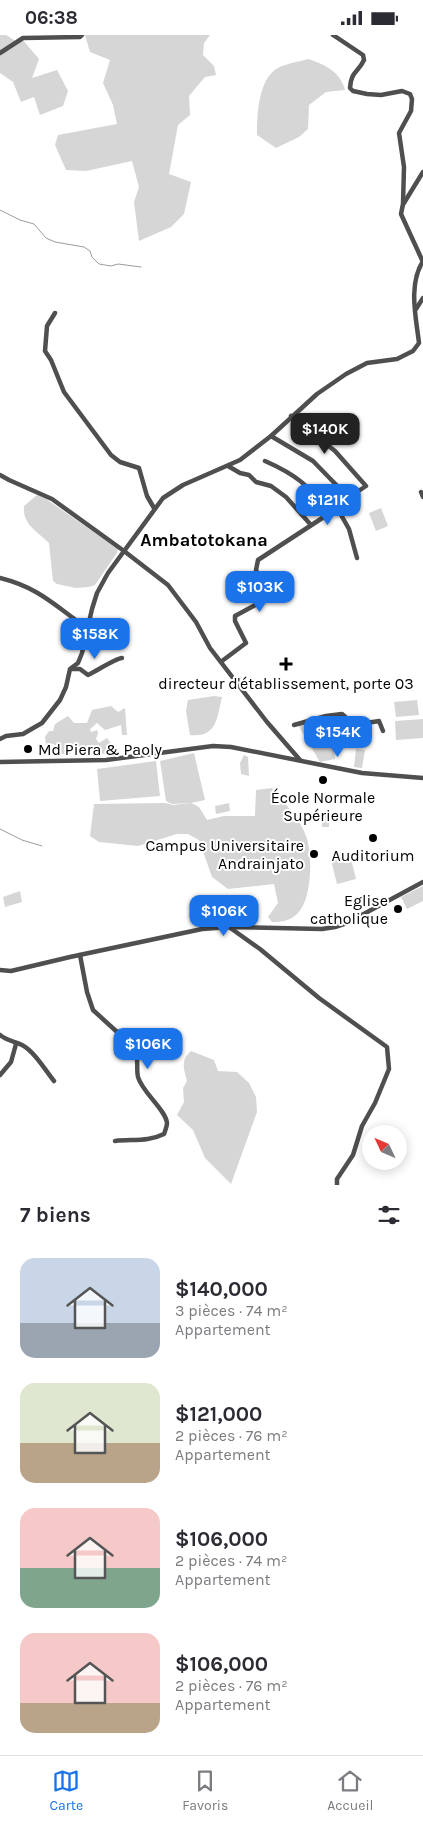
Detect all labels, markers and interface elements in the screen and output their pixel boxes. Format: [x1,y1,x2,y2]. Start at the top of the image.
text: 06:38 [25,7,78,29]
pin: $140K [290,413,360,455]
text: $140K [302,419,348,438]
pin: $121K [293,483,363,526]
text: $121K [307,490,349,509]
district label: Ambatotokana [140,529,268,551]
pin: $103K [225,571,295,613]
text: $103K [236,577,284,596]
pin: $158K [60,617,130,660]
text: $158K [72,624,118,643]
marker: directeur d'établissement, porte 03 [279,657,293,671]
place label: directeur d'établissement, porte 03 [158,674,414,693]
pin: $154K [303,715,373,758]
text: $154K [315,722,361,741]
place label: Md Piera & Paoly [38,740,162,759]
marker: Md Piera & Paoly [22,743,34,755]
marker: École Normale Supérieure [317,774,329,786]
place label: École Normale Supérieure [271,788,375,825]
marker: Auditorium [367,832,379,844]
place label: Campus Universitaire Andrainjato [145,836,304,873]
place label: Auditorium [331,846,415,865]
marker: Campus Universitaire Andrainjato [308,848,320,860]
place label: Eglise catholique [310,891,388,928]
pin: $106K [189,895,259,937]
text: $106K [200,901,248,920]
marker: Eglise catholique [392,903,404,915]
pin: $106K [113,1027,183,1070]
text: $106K [124,1034,172,1053]
north arrow [362,1125,408,1170]
map controls [362,1125,407,1170]
icon: filters [375,1201,403,1229]
text: 7 biens [20,1203,91,1227]
text: $140,000 [175,1277,268,1301]
icon: home [60,1278,120,1338]
text: 3 pièces · 74 m² [175,1301,288,1320]
text: Appartement [175,1320,271,1339]
text: $121,000 [175,1402,262,1426]
icon: home [60,1403,120,1463]
text: 2 pièces · 76 m² [175,1426,288,1445]
text: Appartement [175,1445,271,1464]
text: $106,000 [175,1527,268,1551]
icon: home [60,1528,120,1588]
text: 2 pièces · 74 m² [175,1551,287,1570]
text: Appartement [175,1570,271,1589]
text: $106,000 [175,1652,268,1676]
icon: home [60,1653,120,1713]
text: 2 pièces · 76 m² [175,1676,288,1695]
text: Appartement [175,1695,271,1714]
tab: Carte [49,1767,83,1814]
tab: Favoris [182,1767,228,1814]
tab: Accueil [327,1767,374,1814]

